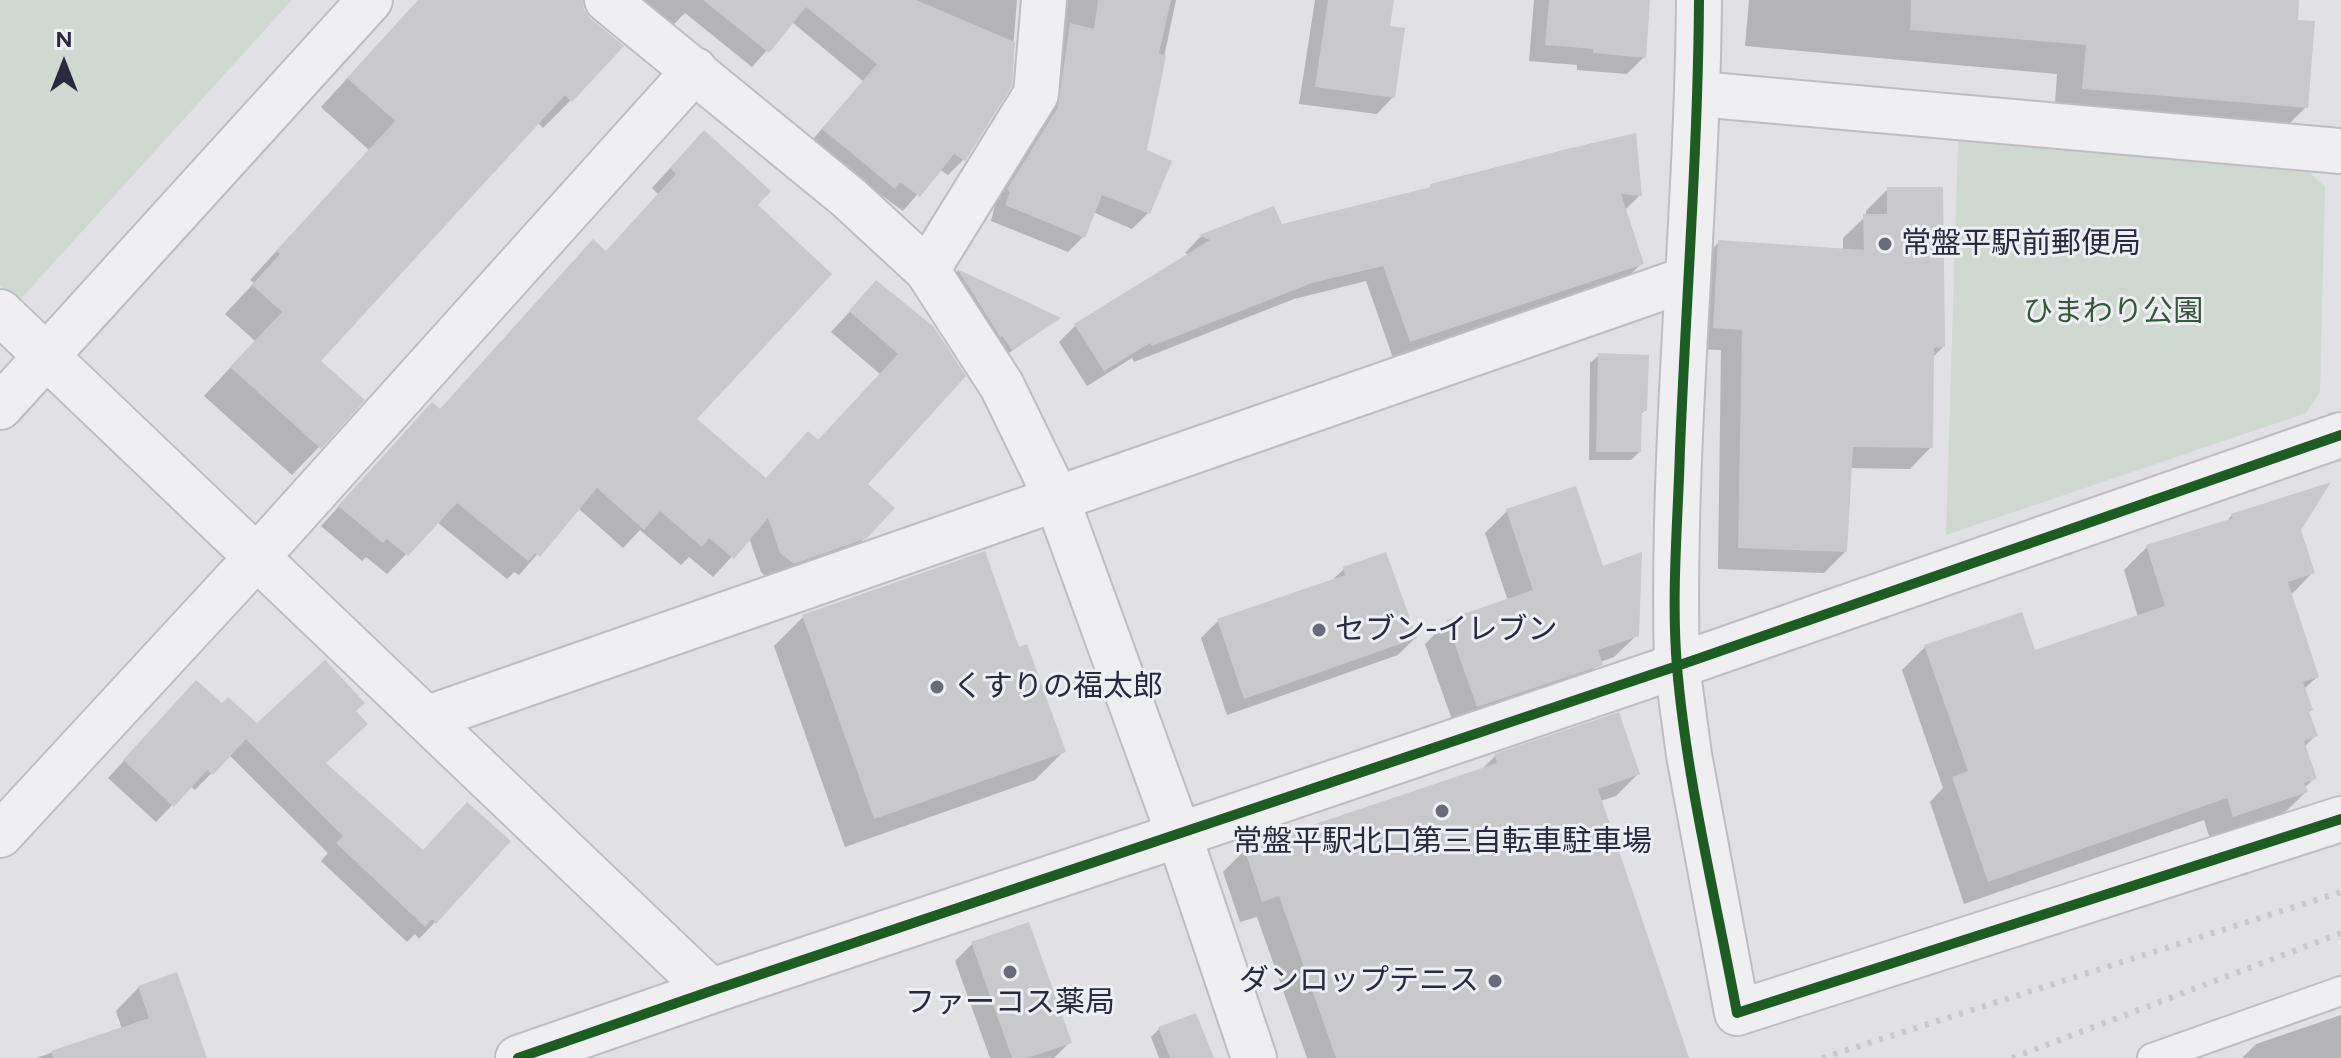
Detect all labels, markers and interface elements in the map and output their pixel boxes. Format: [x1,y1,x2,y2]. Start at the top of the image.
north arrow [24,24,104,104]
text: N [55,26,73,53]
place label: 常盤平駅前郵便局 [1901,226,2141,262]
marker: 常盤平駅前郵便局 [1876,235,1894,253]
park label: ひまわり公園 [2023,294,2203,330]
place label: セブン-イレブン [1335,612,1558,648]
marker: セブン-イレブン [1310,621,1328,639]
place label: くすりの福太郎 [953,669,1163,705]
marker: くすりの福太郎 [928,678,946,696]
marker: 常盤平駅北口第三自転車駐車場 [1433,802,1451,820]
place label: 常盤平駅北口第三自転車駐車場 [1232,824,1652,860]
marker: ファーコス薬局 [1001,963,1019,981]
place label: ダンロップテニス [1239,963,1479,999]
marker: ダンロップテニス [1486,972,1504,990]
place label: ファーコス薬局 [905,985,1115,1021]

